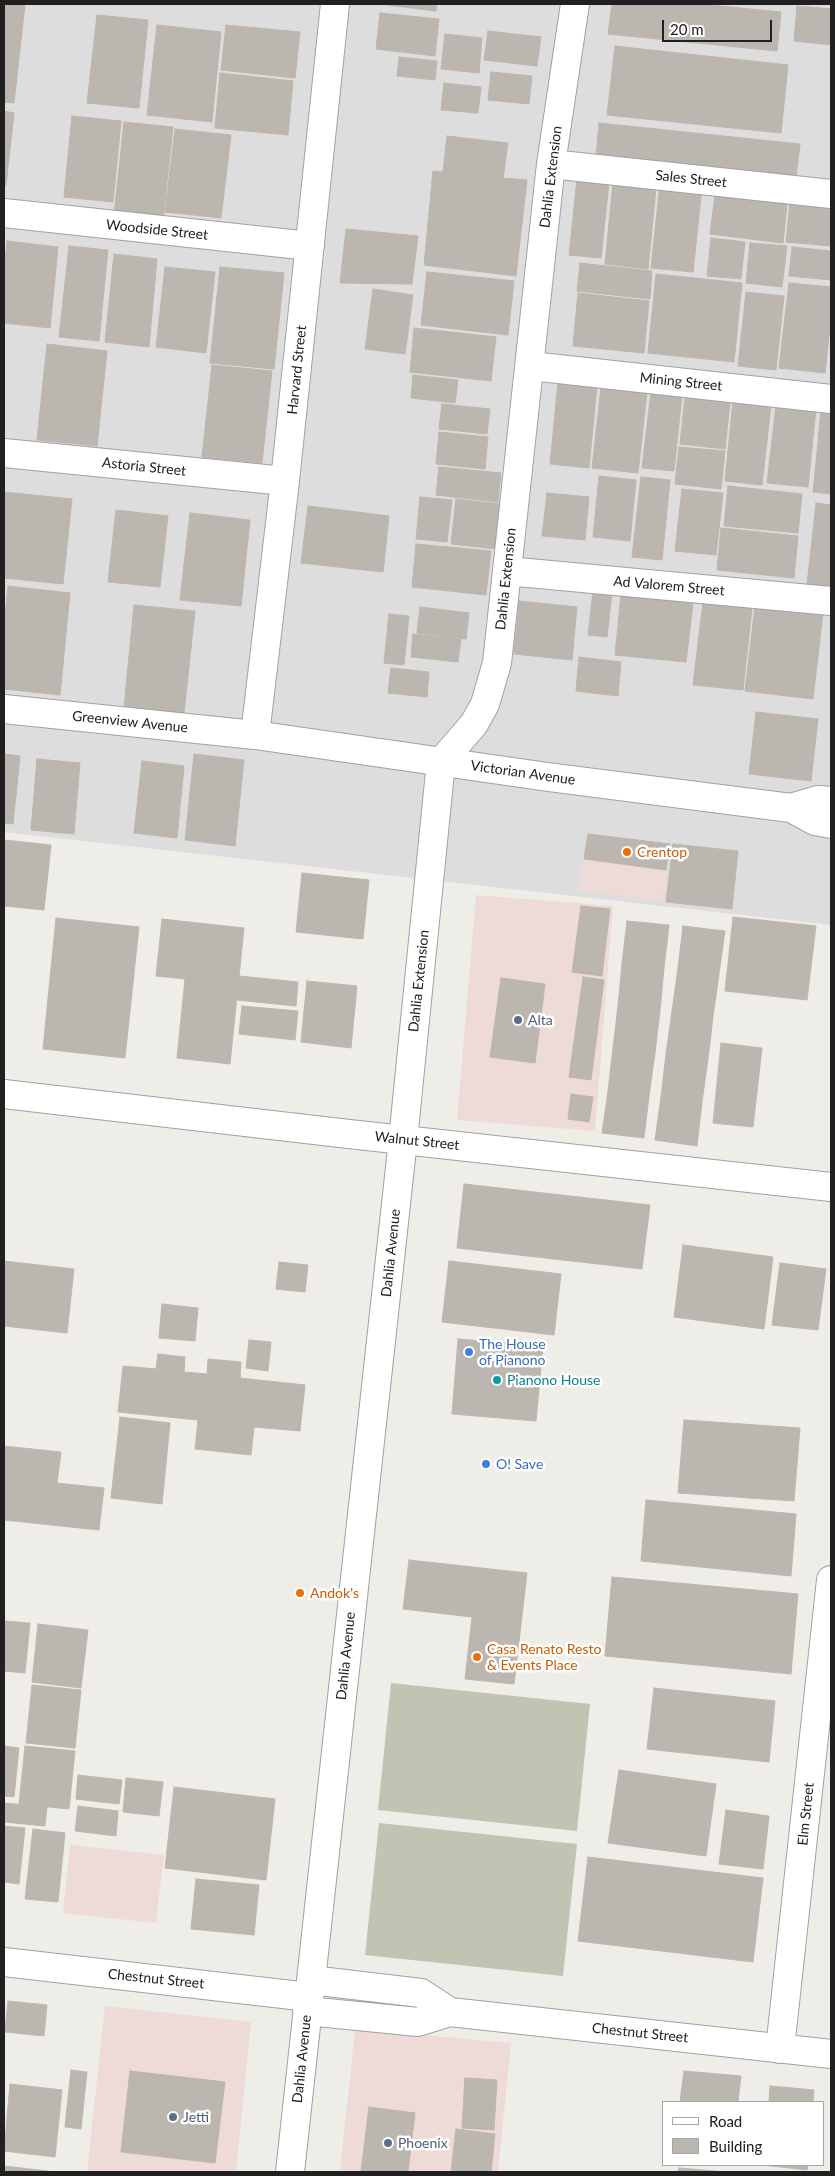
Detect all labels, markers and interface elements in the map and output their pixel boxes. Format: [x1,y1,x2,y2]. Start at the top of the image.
scale bar [665,10,775,42]
text: 20 m [670,20,704,38]
street label: Dahlia Extension [536,125,566,229]
street label: Sales Street [654,167,728,191]
street label: Woodside Street [105,216,209,244]
street label: Harvard Street [284,325,310,415]
street label: Mining Street [639,369,723,395]
street label: Astoria Street [101,454,187,480]
street label: Dahlia Extension [492,527,520,631]
street label: Ad Valorem Street [613,573,725,599]
street label: Greenview Avenue [71,708,189,736]
street label: Victorian Avenue [470,757,576,789]
place label: Crentop [637,844,687,860]
marker: Crentop [621,846,633,858]
street label: Dahlia Extension [405,929,433,1033]
place label: Alta [528,1012,553,1028]
marker: Alta [512,1014,524,1026]
street label: Walnut Street [374,1128,460,1154]
street label: Dahlia Avenue [378,1208,404,1298]
place label: The House of Pianono [479,1336,546,1368]
marker: The House of Pianono [463,1346,475,1358]
place label: Pianono House [507,1372,600,1388]
marker: Pianono House [491,1374,503,1386]
place label: O! Save [496,1456,543,1472]
marker: O! Save [480,1458,492,1470]
place label: Andok's [310,1585,359,1601]
marker: Andok's [294,1587,306,1599]
street label: Dahlia Avenue [333,1611,359,1701]
place label: Casa Renato Resto & Events Place [487,1641,601,1674]
marker: Casa Renato Resto & Events Place [471,1651,483,1663]
street label: Elm Street [794,1782,818,1846]
street label: Chestnut Street [107,1966,205,1992]
street label: Dahlia Avenue [289,2014,315,2104]
street label: Chestnut Street [591,2020,689,2046]
legend [662,2101,825,2166]
place label: Jetti [183,2109,209,2125]
marker: Jetti [167,2111,179,2123]
text: Road [709,2112,742,2130]
place label: Phoenix [398,2135,448,2151]
marker: Phoenix [382,2137,394,2149]
text: Building [709,2137,762,2155]

